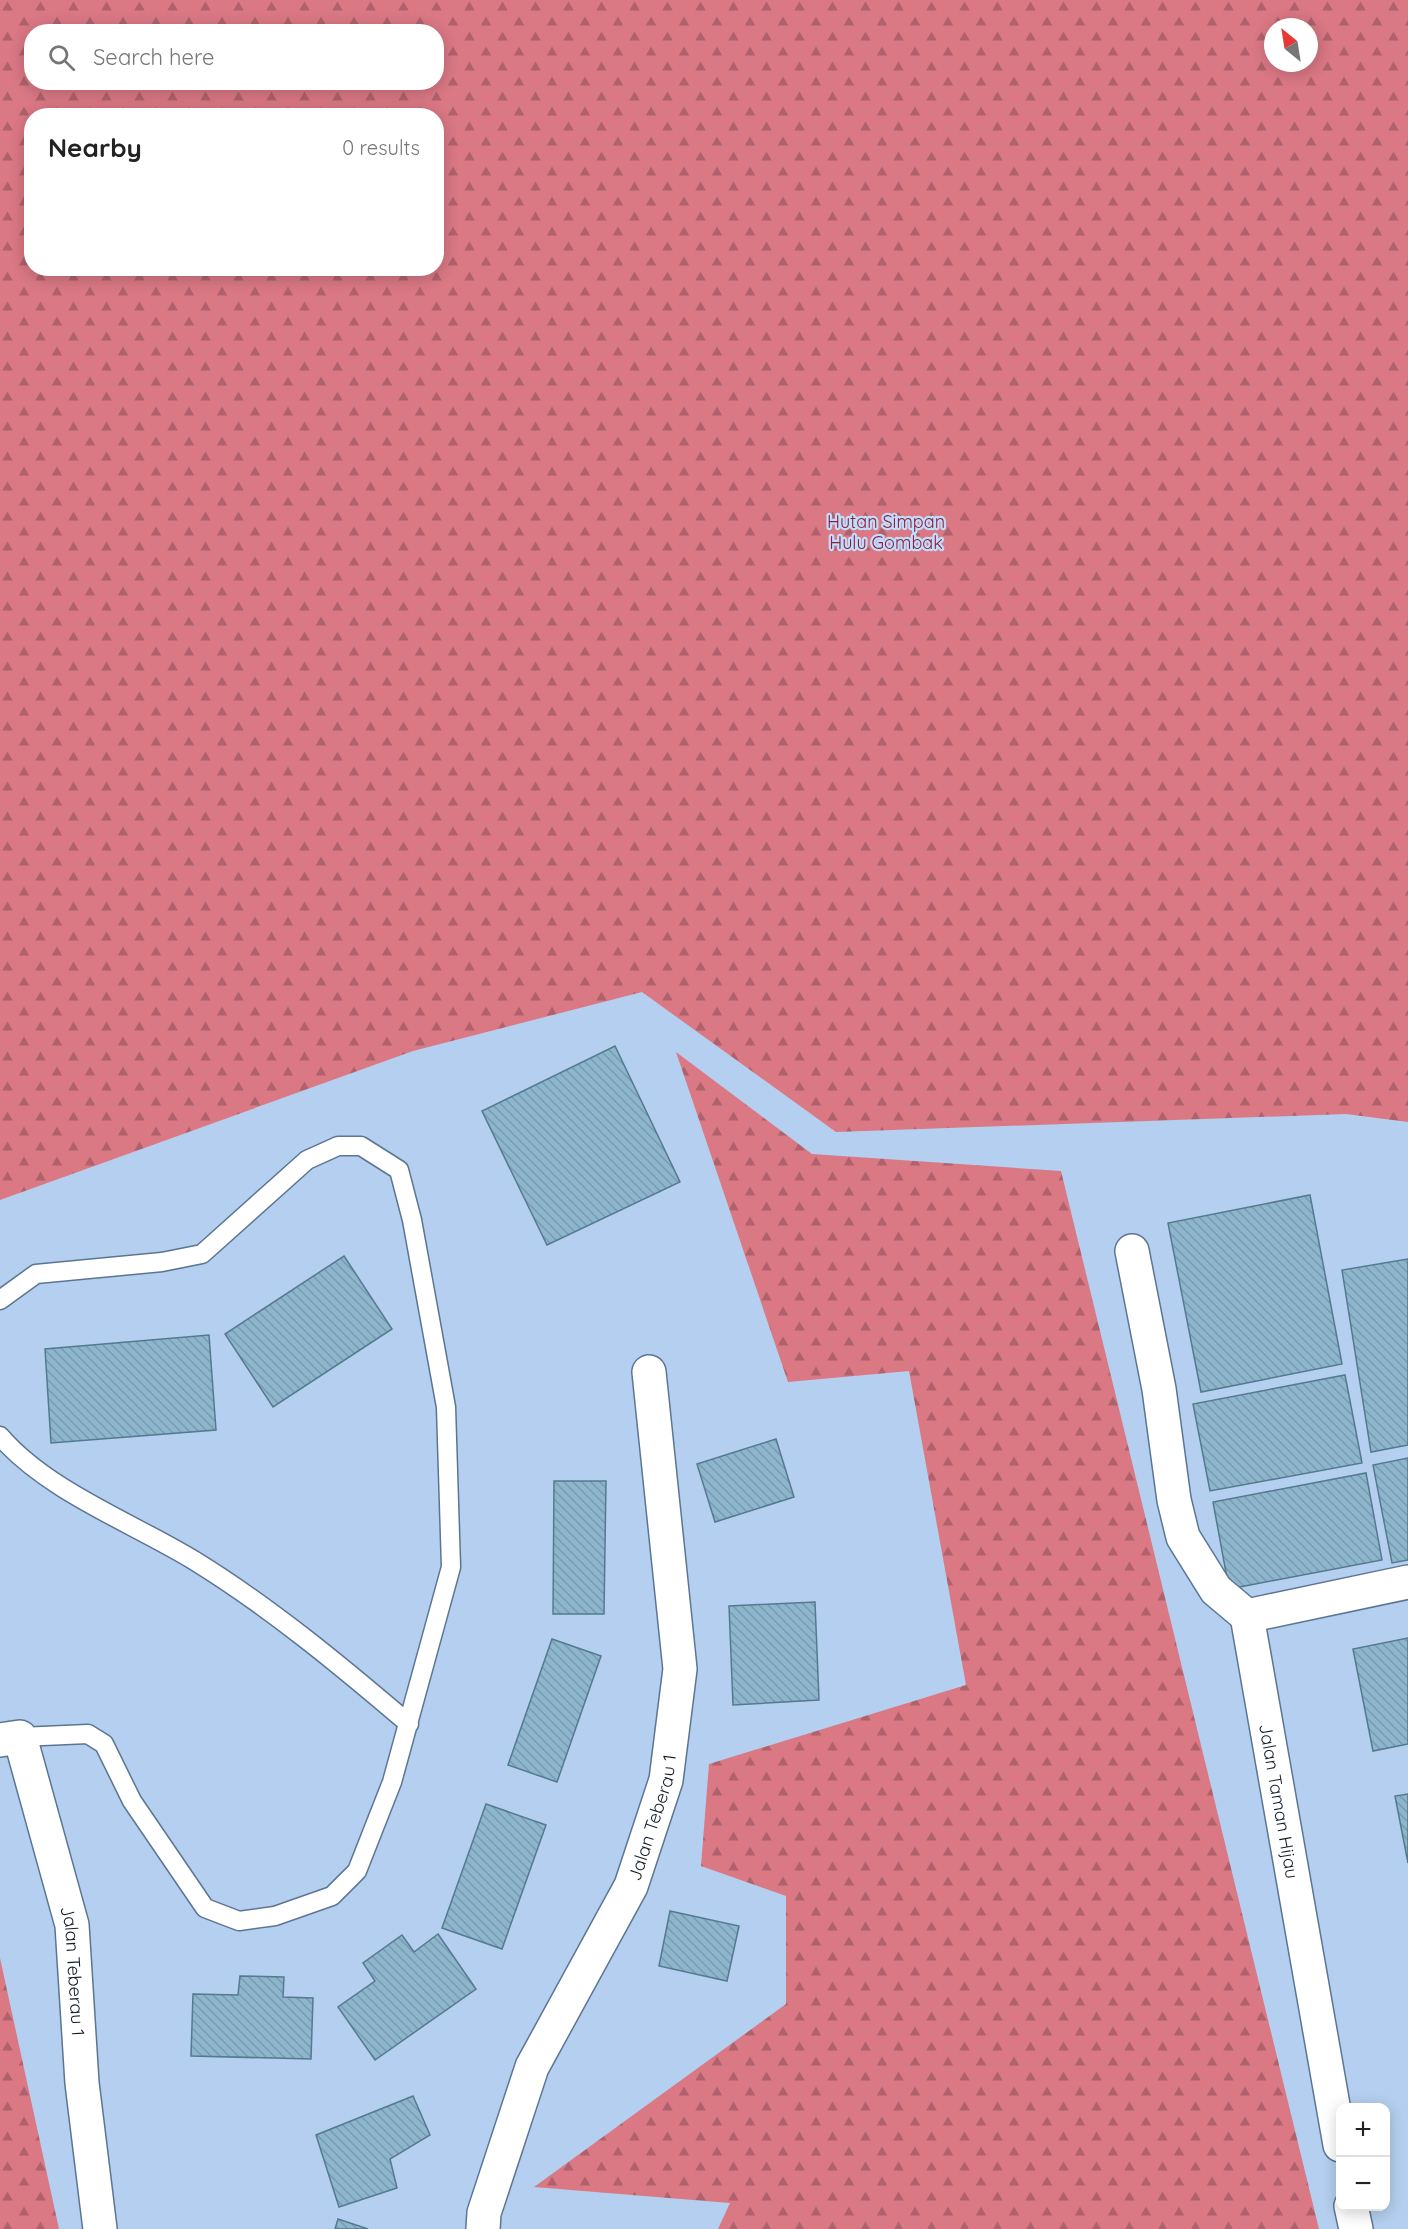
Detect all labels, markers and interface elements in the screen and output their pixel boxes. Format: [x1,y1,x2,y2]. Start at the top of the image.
north arrow [1264,18,1318,72]
search box [24,24,444,90]
icon: search [45,41,78,74]
text: Search here [93,43,214,71]
text: Nearby [48,131,142,164]
text: 0 results [342,135,420,160]
park label: Hutan Simpan Hulu Gombak [827,510,945,554]
street label: Jalan Taman Hijau [1255,1722,1304,1880]
street label: Jalan Teberau 1 [622,1753,681,1883]
street label: Jalan Teberau 1 [56,1903,90,2037]
map controls [1336,2103,1390,2211]
button: + [1336,2103,1390,2157]
button: − [1336,2157,1390,2211]

